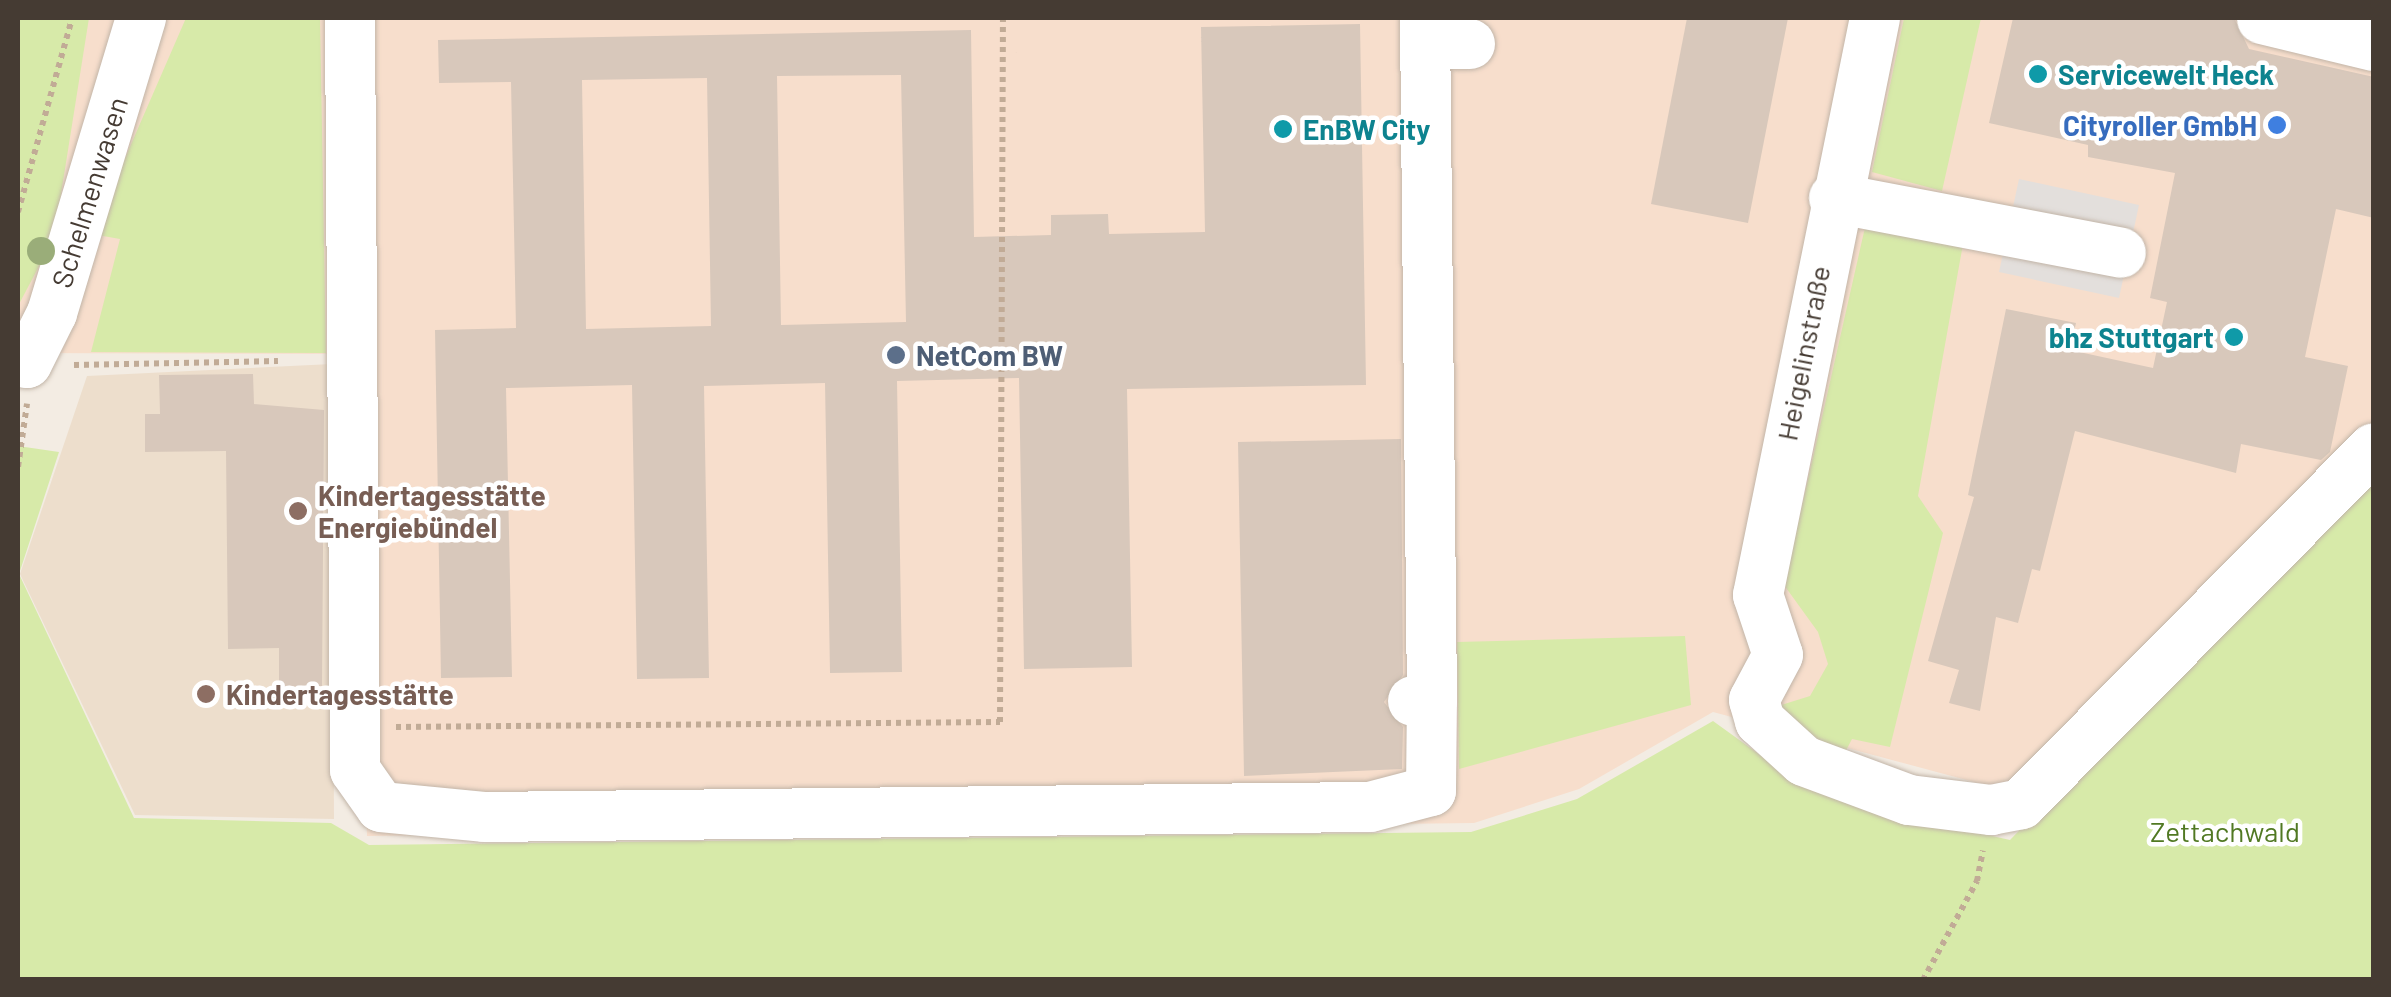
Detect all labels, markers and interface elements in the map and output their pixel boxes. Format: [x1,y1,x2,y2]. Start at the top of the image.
place label: Servicewelt Heck [2058,57,2274,91]
marker: Servicewelt Heck [2027,63,2049,85]
street label: Schelmenwasen [44,93,134,291]
place label: Cityroller GmbH [2063,108,2257,142]
place label: EnBW City [1303,112,1430,146]
marker: Cityroller GmbH [2266,114,2288,136]
marker: EnBW City [1272,118,1294,140]
street label: Heigelinstraße [1770,263,1836,443]
place label: bhz Stuttgart [2049,320,2214,354]
marker: bhz Stuttgart [2223,326,2245,348]
place label: NetCom BW [916,338,1063,372]
marker: NetCom BW [885,344,907,366]
place label: Kindertagesstätte Energiebündel [318,478,546,544]
marker: Kindertagesstätte Energiebündel [287,500,309,522]
place label: Kindertagesstätte [226,677,454,711]
marker: Kindertagesstätte [195,683,217,705]
park label: Zettachwald [2150,814,2300,848]

